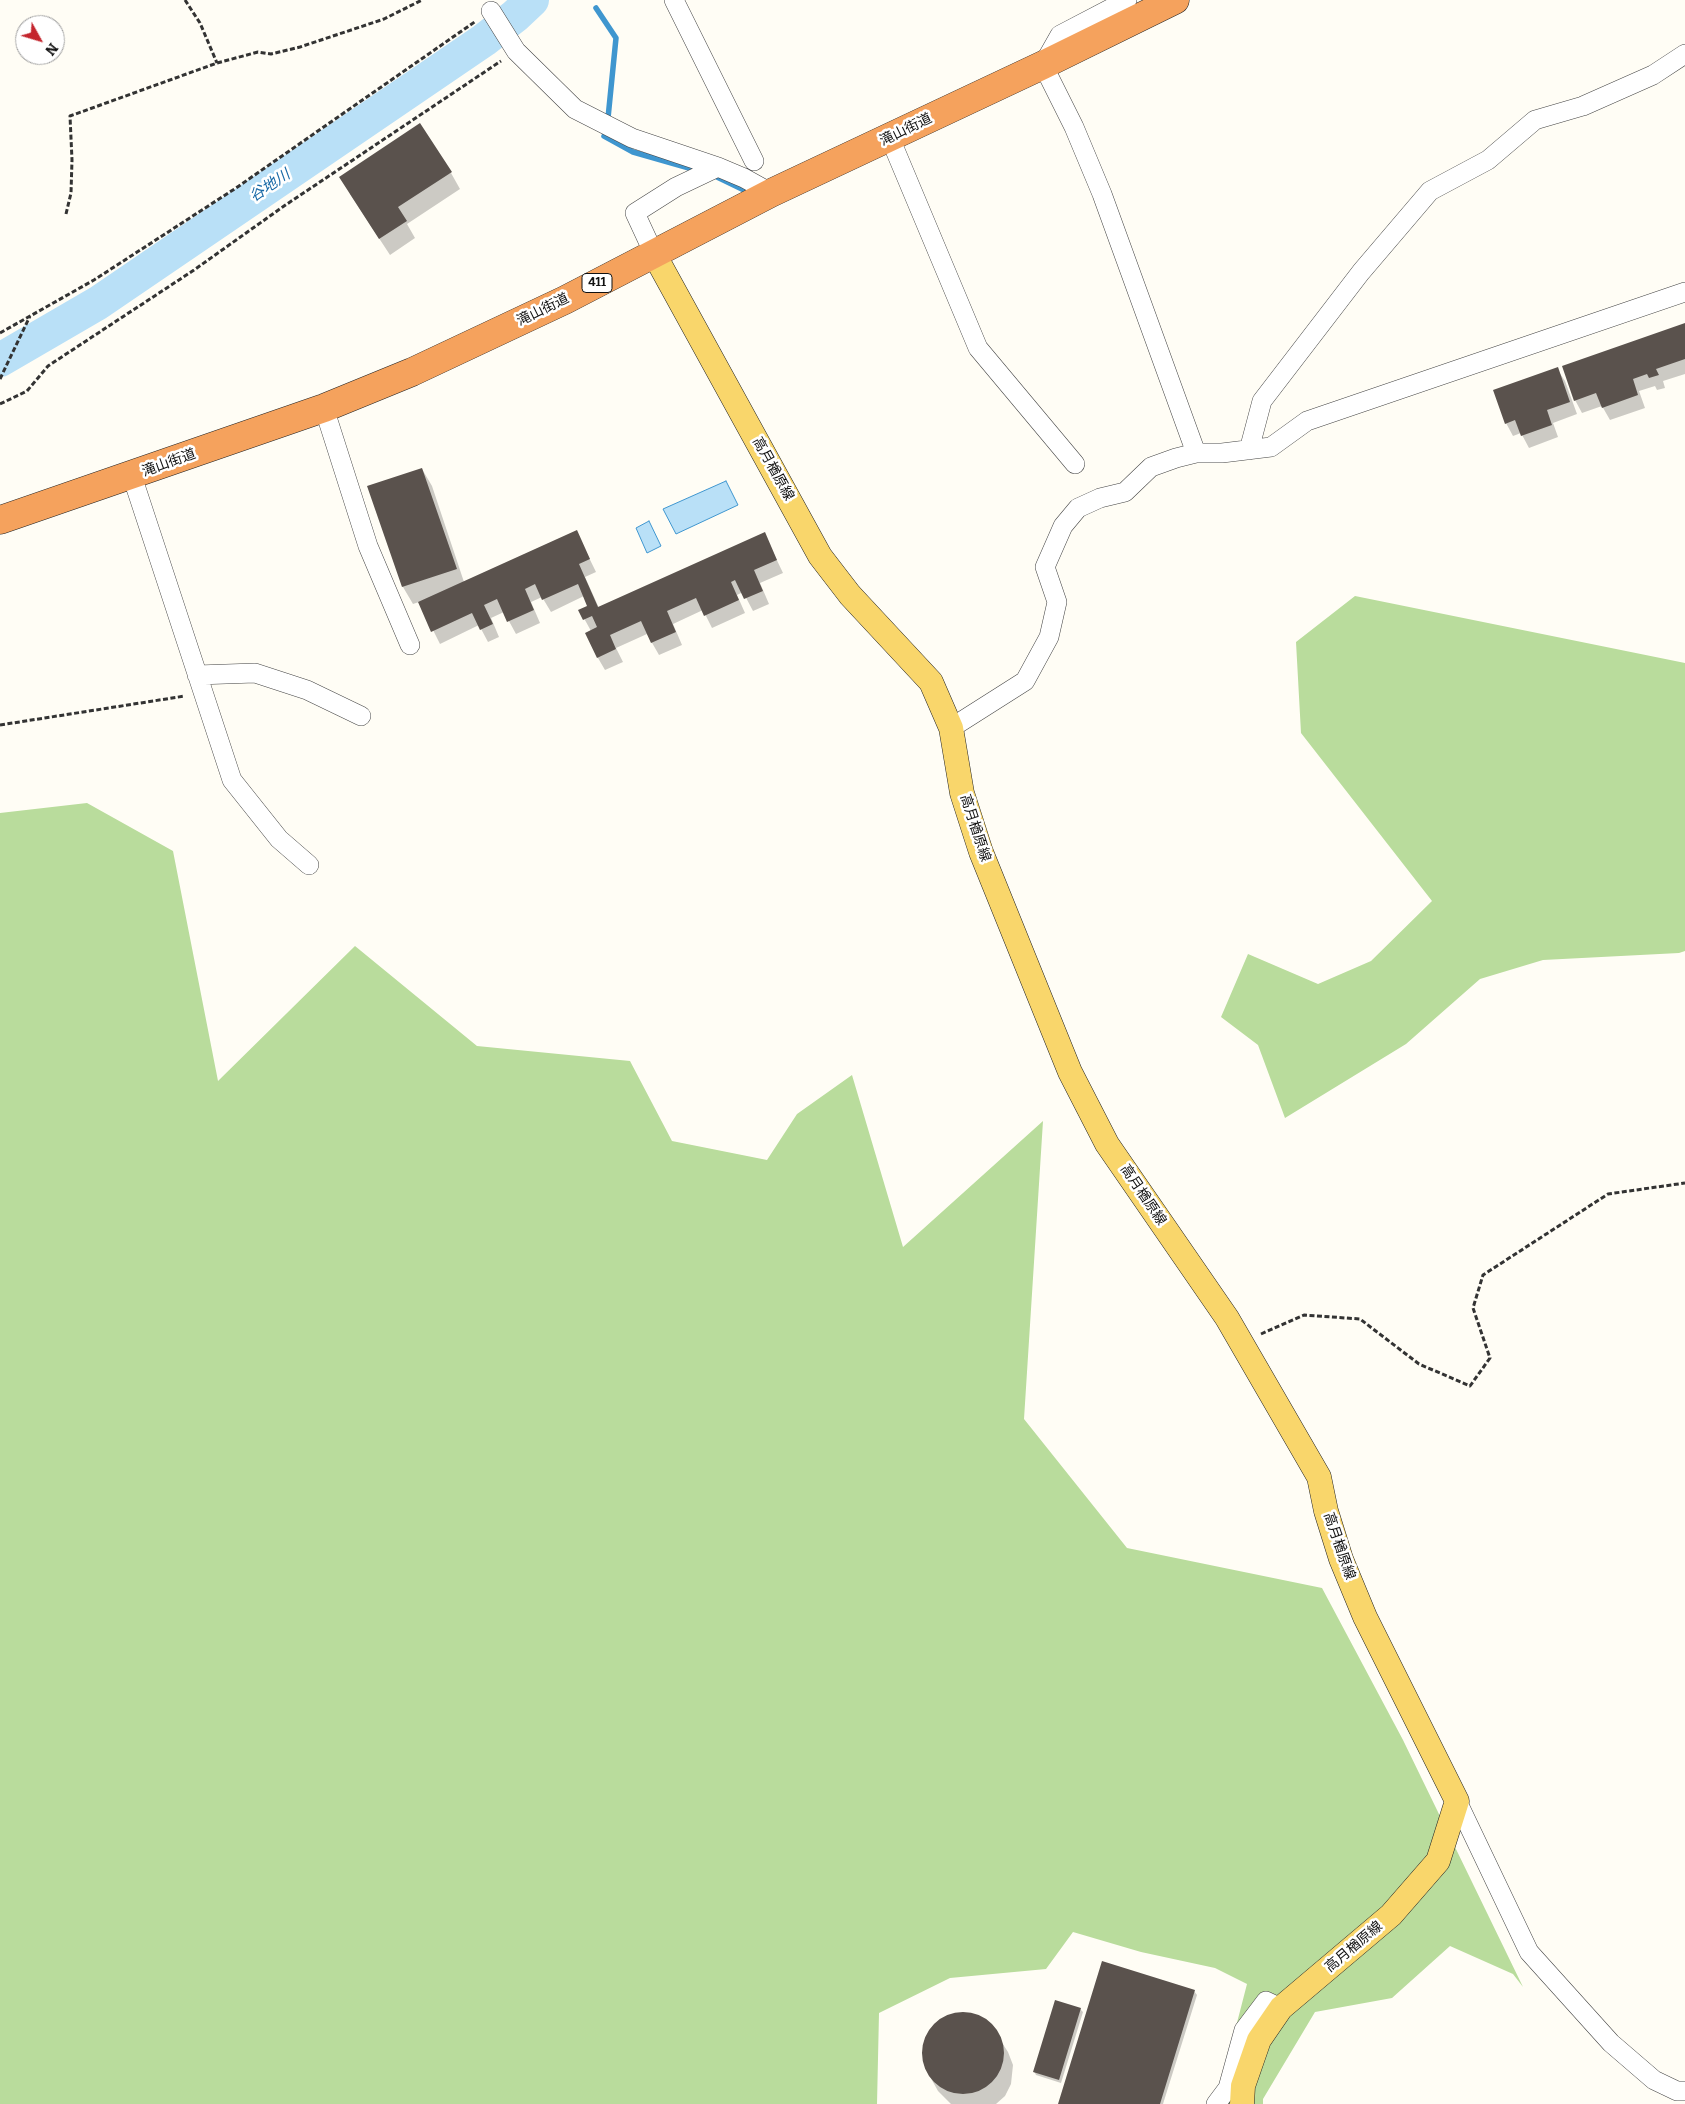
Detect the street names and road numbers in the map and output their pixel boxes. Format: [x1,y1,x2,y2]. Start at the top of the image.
street label: 滝山街道 [877,110,935,150]
road number: 411 [582,274,612,292]
street label: 滝山街道 [514,290,572,330]
street label: 高月楢原線 [749,434,797,504]
street label: 滝山街道 [140,446,198,480]
street label: 高月楢原線 [956,792,994,864]
street label: 高月楢原線 [1116,1161,1170,1229]
street label: 高月楢原線 [1320,1510,1358,1582]
street label: 高月楢原線 [1322,1918,1386,1976]

